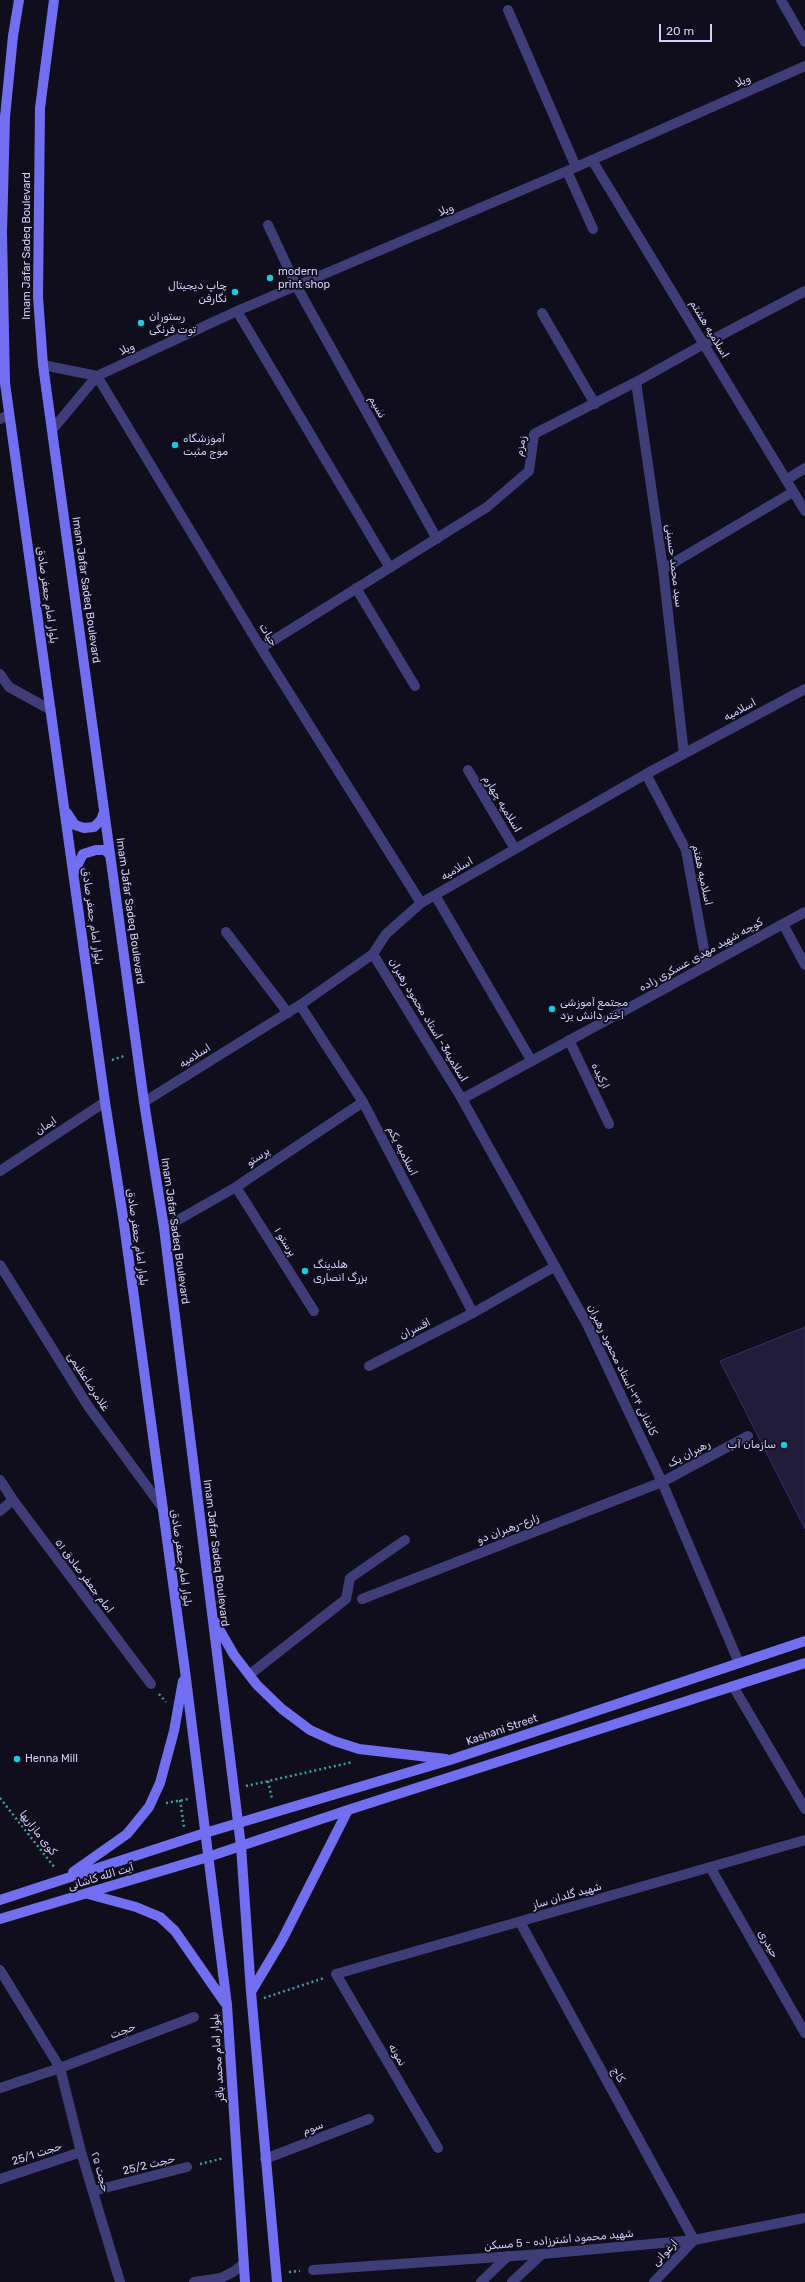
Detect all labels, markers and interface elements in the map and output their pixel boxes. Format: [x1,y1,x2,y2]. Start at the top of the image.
scale bar [661,16,714,42]
text: 20 m [666,24,694,38]
street label: ویلا [733,72,753,90]
street label: Imam Jafar Sadeq Boulevard [20,172,34,320]
street label: ویلا [436,201,456,219]
place label: modern print shop [278,265,330,291]
marker: modern print shop [265,273,275,283]
place label: چاپ دیجیتال نگارفن [168,279,227,305]
marker: چاپ دیجیتال نگارفن [230,287,240,297]
street label: اسلامیه هشتم [687,298,731,360]
place label: رستوران توت فرنگی [149,310,196,336]
marker: رستوران توت فرنگی [136,318,146,328]
street label: ویلا [117,340,137,358]
street label: نسیم [366,394,388,420]
place label: آموزشگاه موج مثبت [183,432,228,458]
street label: زمزم [513,435,529,457]
marker: آموزشگاه موج مثبت [170,440,180,450]
street label: Imam Jafar Sadeq Boulevard [69,516,103,664]
street label: سید محمد حسینی [662,524,686,608]
street label: بلوار امام جعفر صادق [34,546,60,644]
street label: حیات [256,621,280,649]
street label: اسلامیه [722,696,758,724]
street label: اسلامیه چهارم [480,773,524,835]
street label: Imam Jafar Sadeq Boulevard [113,837,147,985]
street label: اسلامیه هفتم [689,843,715,907]
street label: اسلامیه [439,855,475,883]
street label: بلوار امام جعفر صادق [79,867,105,965]
street label: کوچه شهید مهدی عسکری زاده [637,915,765,995]
street label: اسلامیه3- استاد محمود رهبران [386,956,470,1084]
place label: مجتمع آموزشی اختر دانش یزد [560,996,628,1022]
marker: مجتمع آموزشی اختر دانش یزد [547,1004,557,1014]
street label: اسلامیه [177,1041,213,1071]
street label: ارکیده [588,1061,612,1091]
street label: ایمان [33,1114,59,1138]
street label: اسلامیه یکم [384,1124,420,1178]
street label: پرستو [244,1144,272,1170]
street label: Imam Jafar Sadeq Boulevard [158,1157,192,1305]
street label: بلوار امام جعفر صادق [124,1188,150,1286]
street label: پرستو ۱ [271,1225,299,1259]
place label: هلدینگ بزرگ انصاری [313,1258,368,1284]
marker: هلدینگ بزرگ انصاری [300,1266,310,1276]
street label: کاشانی ۳۴-استاد محمود رهبران [584,1302,660,1438]
street label: افسران [397,1316,433,1342]
street label: غلامرضاعظیمی [64,1350,112,1414]
street label: رهبران یک [666,1437,712,1471]
place label: سازمان آب [727,1438,776,1452]
marker: سازمان آب [779,1440,789,1450]
street label: Imam Jafar Sadeq Boulevard [200,1479,232,1627]
street label: بلوار امام جعفر صادق [168,1509,194,1607]
street label: زارع-رهبران دو [475,1511,541,1547]
street label: امام جعفر صادق ۵۱ [52,1536,116,1616]
street label: Kashani Street [464,1712,540,1748]
place label: Henna Mill [25,1752,78,1766]
marker: Henna Mill [12,1754,22,1764]
street label: کوی مازاریها [16,1808,60,1858]
street label: آیت الله کاشانی [66,1861,136,1893]
street label: شهید گلدان ساز [531,1880,603,1912]
street label: حیدری [755,1928,781,1960]
street label: بلوار امام محمد باقر [208,2013,228,2103]
street label: حجت [108,2020,138,2042]
street label: نمونه [385,2041,409,2069]
street label: کاج [609,2065,627,2085]
street label: سوم [301,2118,325,2138]
street label: حجت 25/1 [10,2140,64,2168]
street label: حجت ۲۵ [88,2150,112,2194]
street label: حجت 25/2 [121,2152,177,2178]
street label: شهید محمود اشترزاده - 5 مسکن [484,2227,634,2253]
street label: ارغوانی [649,2237,681,2269]

